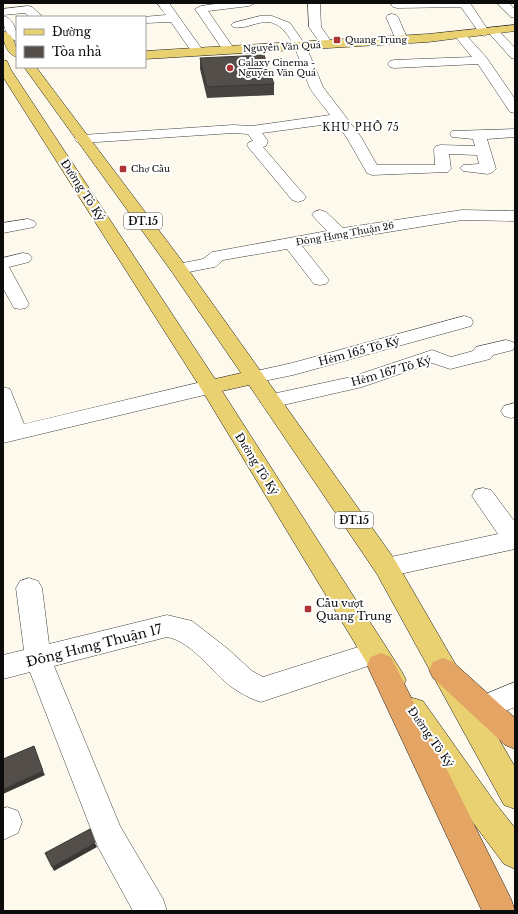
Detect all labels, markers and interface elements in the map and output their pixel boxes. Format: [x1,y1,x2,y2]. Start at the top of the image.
legend [16,16,146,68]
text: Đường [52,24,92,39]
place label: Quang Trung [345,34,407,45]
marker: Quang Trung [332,35,342,45]
street label: Nguyễn Văn Quá [243,39,321,54]
text: Tòa nhà [52,44,102,59]
place label: Galaxy Cinema - Nguyễn Văn Quá [238,57,316,78]
marker: Galaxy Cinema - Nguyễn Văn Quá [225,63,235,73]
district label: KHU PHỐ 75 [322,120,400,134]
street label: Đường Tô Ký [58,156,108,224]
place label: Chợ Cầu [131,163,170,174]
marker: Chợ Cầu [118,164,128,174]
road number: ĐT.15 [124,213,162,229]
street label: Đông Hưng Thuận 26 [295,219,395,248]
street label: Hẻm 165 Tô Ký [317,333,401,369]
street label: Hẻm 167 Tô Ký [349,353,433,389]
street label: Đường Tô Ký [232,430,282,498]
road number: ĐT.15 [335,512,373,528]
place label: Cầu vượt Quang Trung [316,596,392,623]
marker: Cầu vượt Quang Trung [303,604,313,614]
street label: Đông Hưng Thuận 17 [24,620,164,671]
street label: Đường Tô Ký [405,704,457,770]

